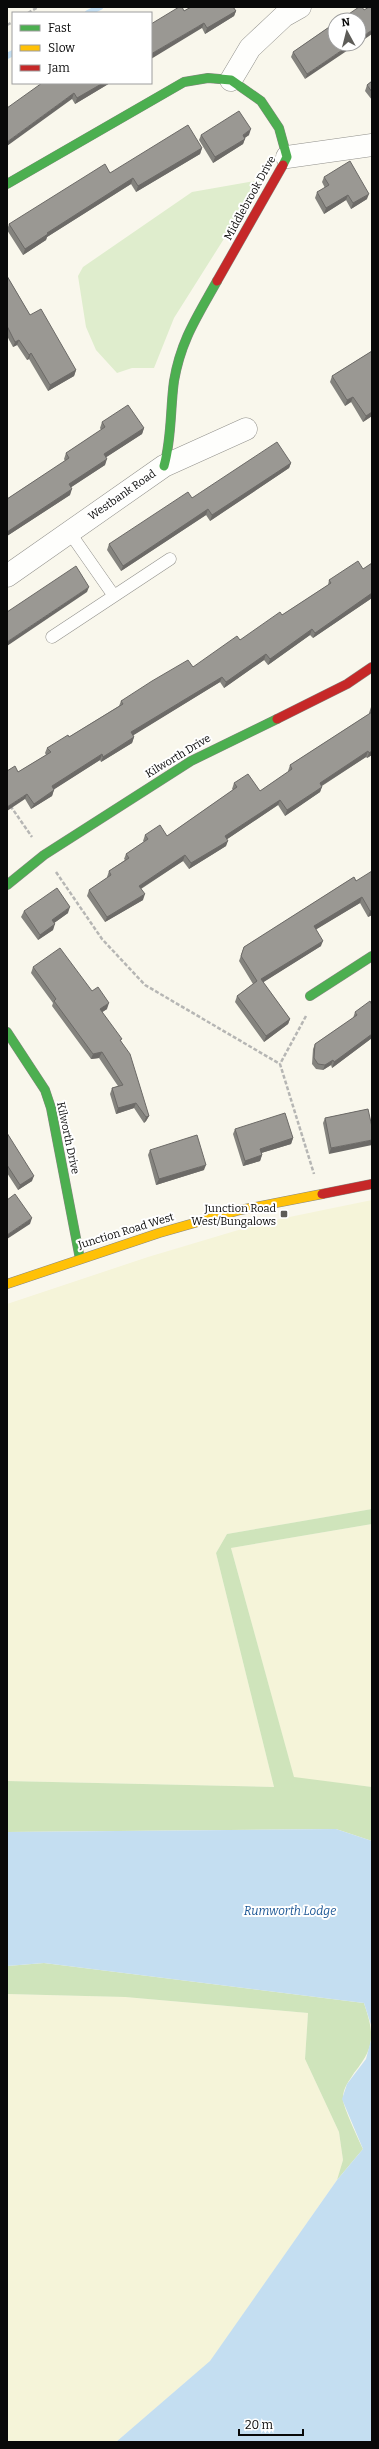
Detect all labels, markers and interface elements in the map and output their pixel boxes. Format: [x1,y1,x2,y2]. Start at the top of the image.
legend [12,12,152,84]
north arrow [327,12,367,52]
text: N [341,16,351,30]
text: Fast [48,21,72,35]
text: Slow [48,41,75,55]
text: Jam [47,61,70,75]
street label: Middlebrook Drive [221,154,279,242]
street label: Westbank Road [86,467,159,523]
street label: Kilworth Drive [143,731,213,781]
street label: Kilworth Drive [54,1101,82,1175]
place label: Junction Road West/Bungalows [191,1202,276,1228]
marker: Junction Road West/Bungalows [279,1209,289,1219]
street label: Junction Road West [76,1210,175,1252]
water label: Rumworth Lodge [244,1904,336,1918]
scale bar [239,2411,303,2437]
text: 20 m [245,2418,274,2432]

